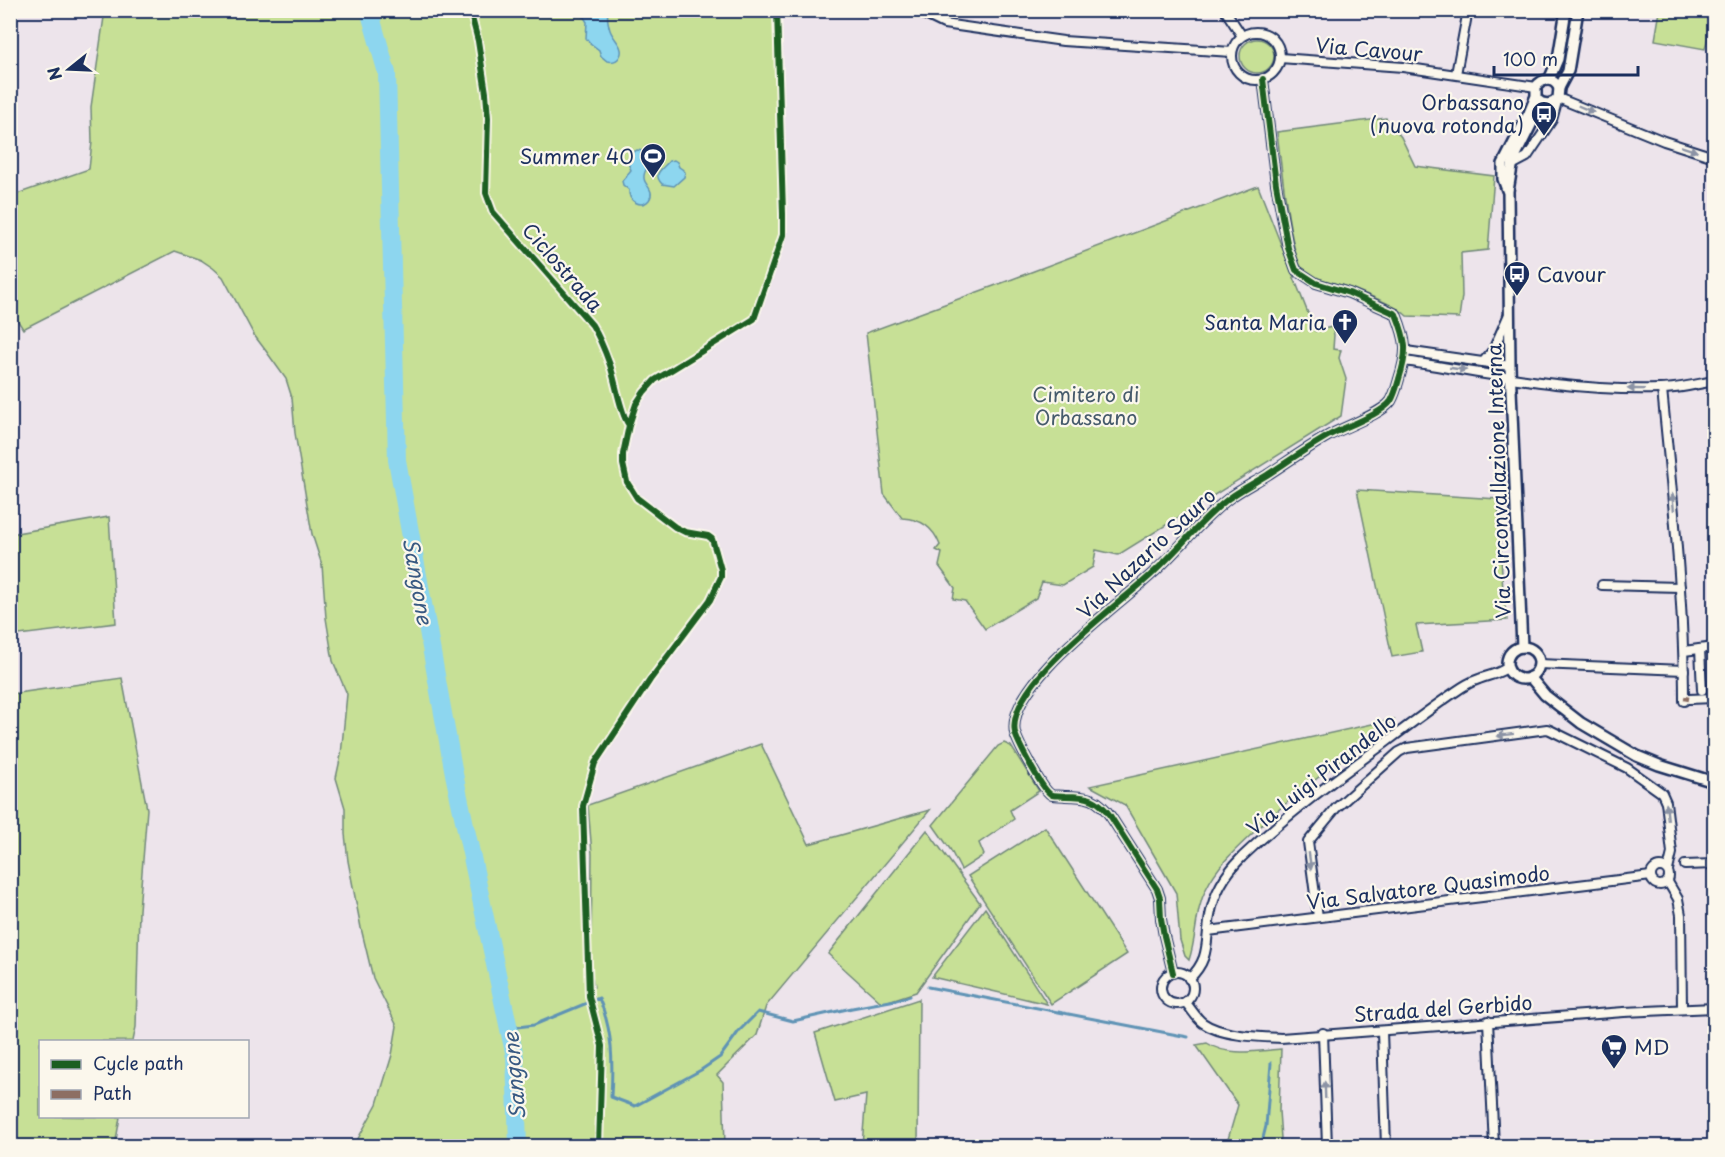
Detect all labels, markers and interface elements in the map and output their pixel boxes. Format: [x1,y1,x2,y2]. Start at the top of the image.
street label: Via Cavour [1314,29,1424,69]
north arrow [39,39,99,99]
scale bar [1494,39,1638,77]
text: 100 m [1503,45,1558,72]
text: N [40,64,67,84]
place label: Orbassano (nuova rotonda) [1370,87,1524,140]
bus stop icon: Orbassano (nuova rotonda) [1529,99,1559,137]
one-way arrow [1577,105,1595,114]
place label: Summer 40 [519,141,634,171]
sports icon: Summer 40 [638,141,668,179]
one-way arrow [1680,145,1698,154]
street label: Ciclostrada [516,216,611,319]
bus stop icon: Cavour [1502,259,1532,297]
place label: Cavour [1537,259,1606,289]
place label: Santa Maria [1204,307,1326,337]
church icon: Santa Maria [1330,307,1360,345]
street label: Via Circonvallazione Interna [1478,342,1518,619]
one-way arrow [1448,365,1467,374]
park label: Cimitero di Orbassano [1032,379,1140,432]
one-way arrow [1626,384,1645,394]
street label: Via Nazario Sauro [1070,481,1222,625]
one-way arrow [1668,493,1677,512]
water label: Sangone [396,535,443,628]
street label: Via Luigi Pirandello [1240,706,1402,842]
one-way arrow [1495,730,1514,740]
one-way arrow [1663,803,1672,822]
one-way arrow [1305,852,1314,871]
street label: Via Salvatore Quasimodo [1305,857,1551,917]
street label: Strada del Gerbido [1353,987,1533,1029]
water label: Sangone [493,1030,533,1121]
supermarket icon: MD [1599,1032,1629,1070]
place label: MD [1634,1032,1670,1062]
legend [39,1040,249,1118]
text: Cycle path [93,1049,184,1076]
text: Path [93,1079,132,1106]
one-way arrow [1320,1080,1330,1099]

